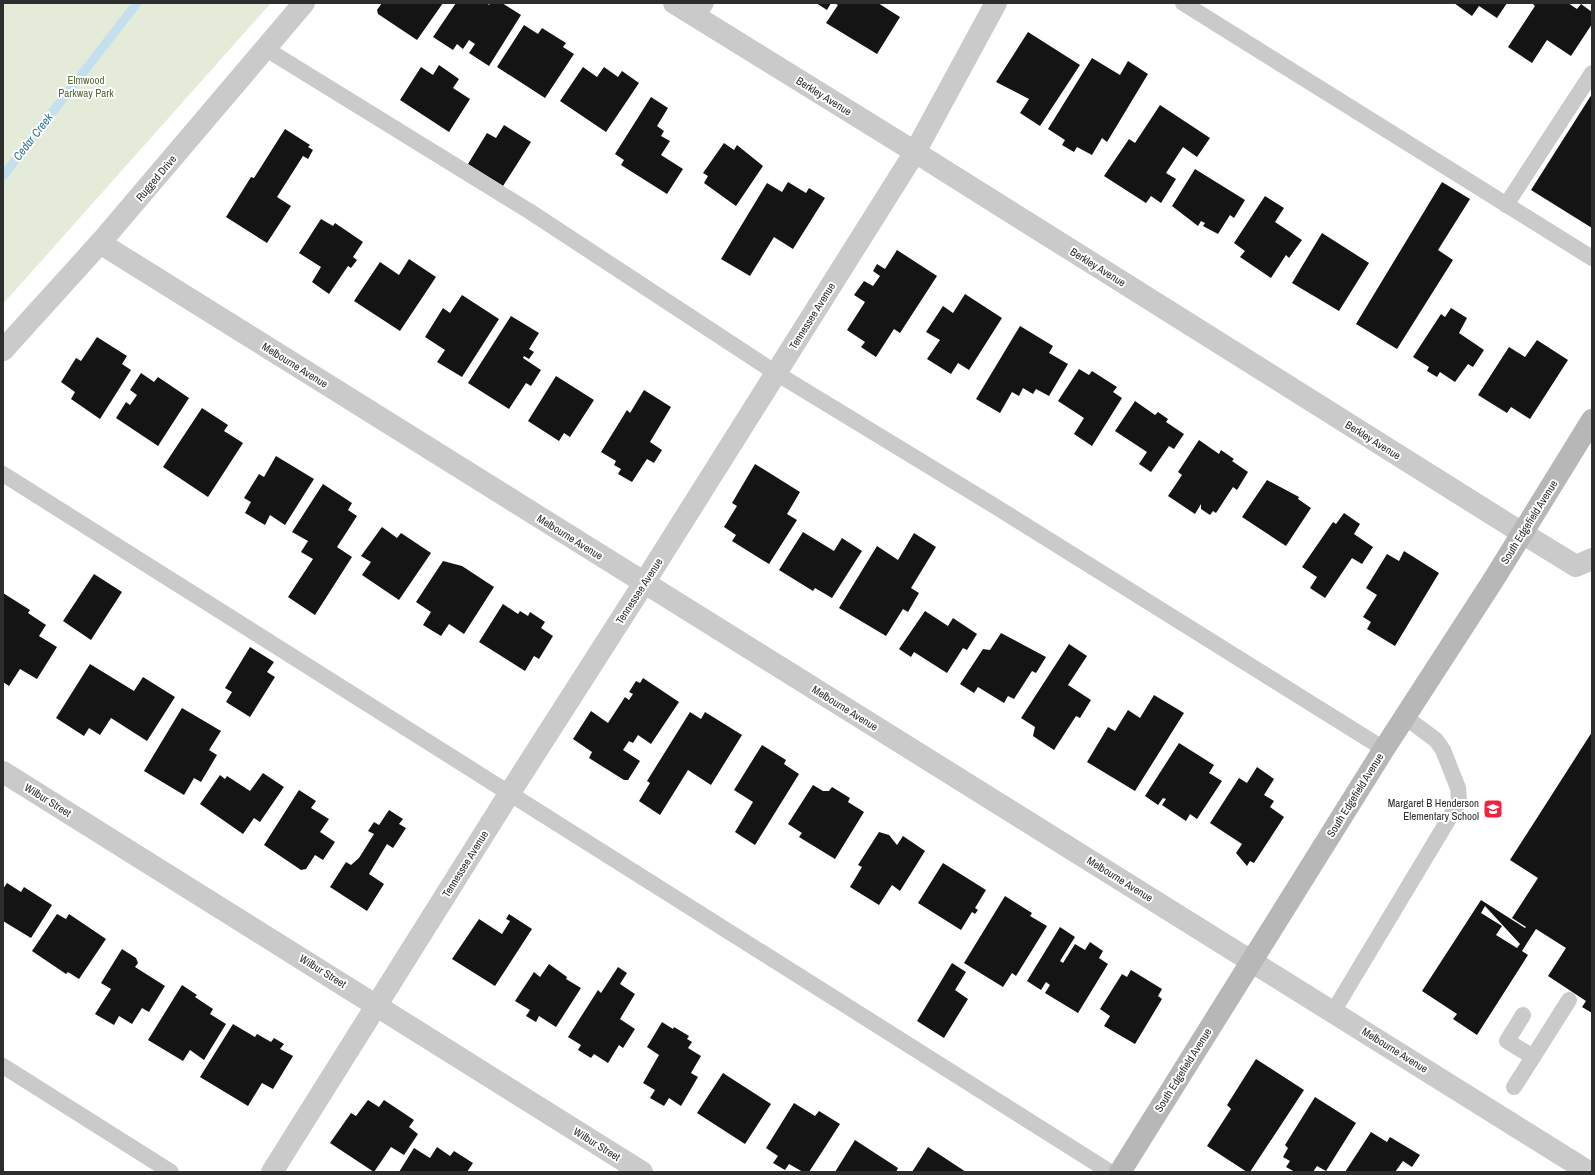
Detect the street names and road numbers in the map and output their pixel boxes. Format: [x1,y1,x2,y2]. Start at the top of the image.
street label: Berkley Avenue [794,73,854,119]
street label: Rugged Drive [133,152,179,204]
street label: Berkley Avenue [1068,244,1128,290]
street label: Tennessee Avenue [786,280,838,352]
street label: Melbourne Avenue [259,339,331,391]
street label: Berkley Avenue [1343,417,1403,463]
street label: South Edgefield Avenue [1497,477,1561,567]
street label: Melbourne Avenue [534,511,606,563]
street label: Tennessee Avenue [612,555,666,627]
street label: Melbourne Avenue [809,682,881,734]
street label: South Edgefield Avenue [1323,750,1387,840]
street label: Wilbur Street [22,780,74,820]
street label: Tennessee Avenue [439,828,491,900]
street label: Melbourne Avenue [1084,853,1156,905]
street label: Wilbur Street [297,951,349,991]
street label: Melbourne Avenue [1359,1024,1431,1076]
street label: South Edgefield Avenue [1151,1025,1215,1115]
street label: Wilbur Street [571,1124,623,1164]

